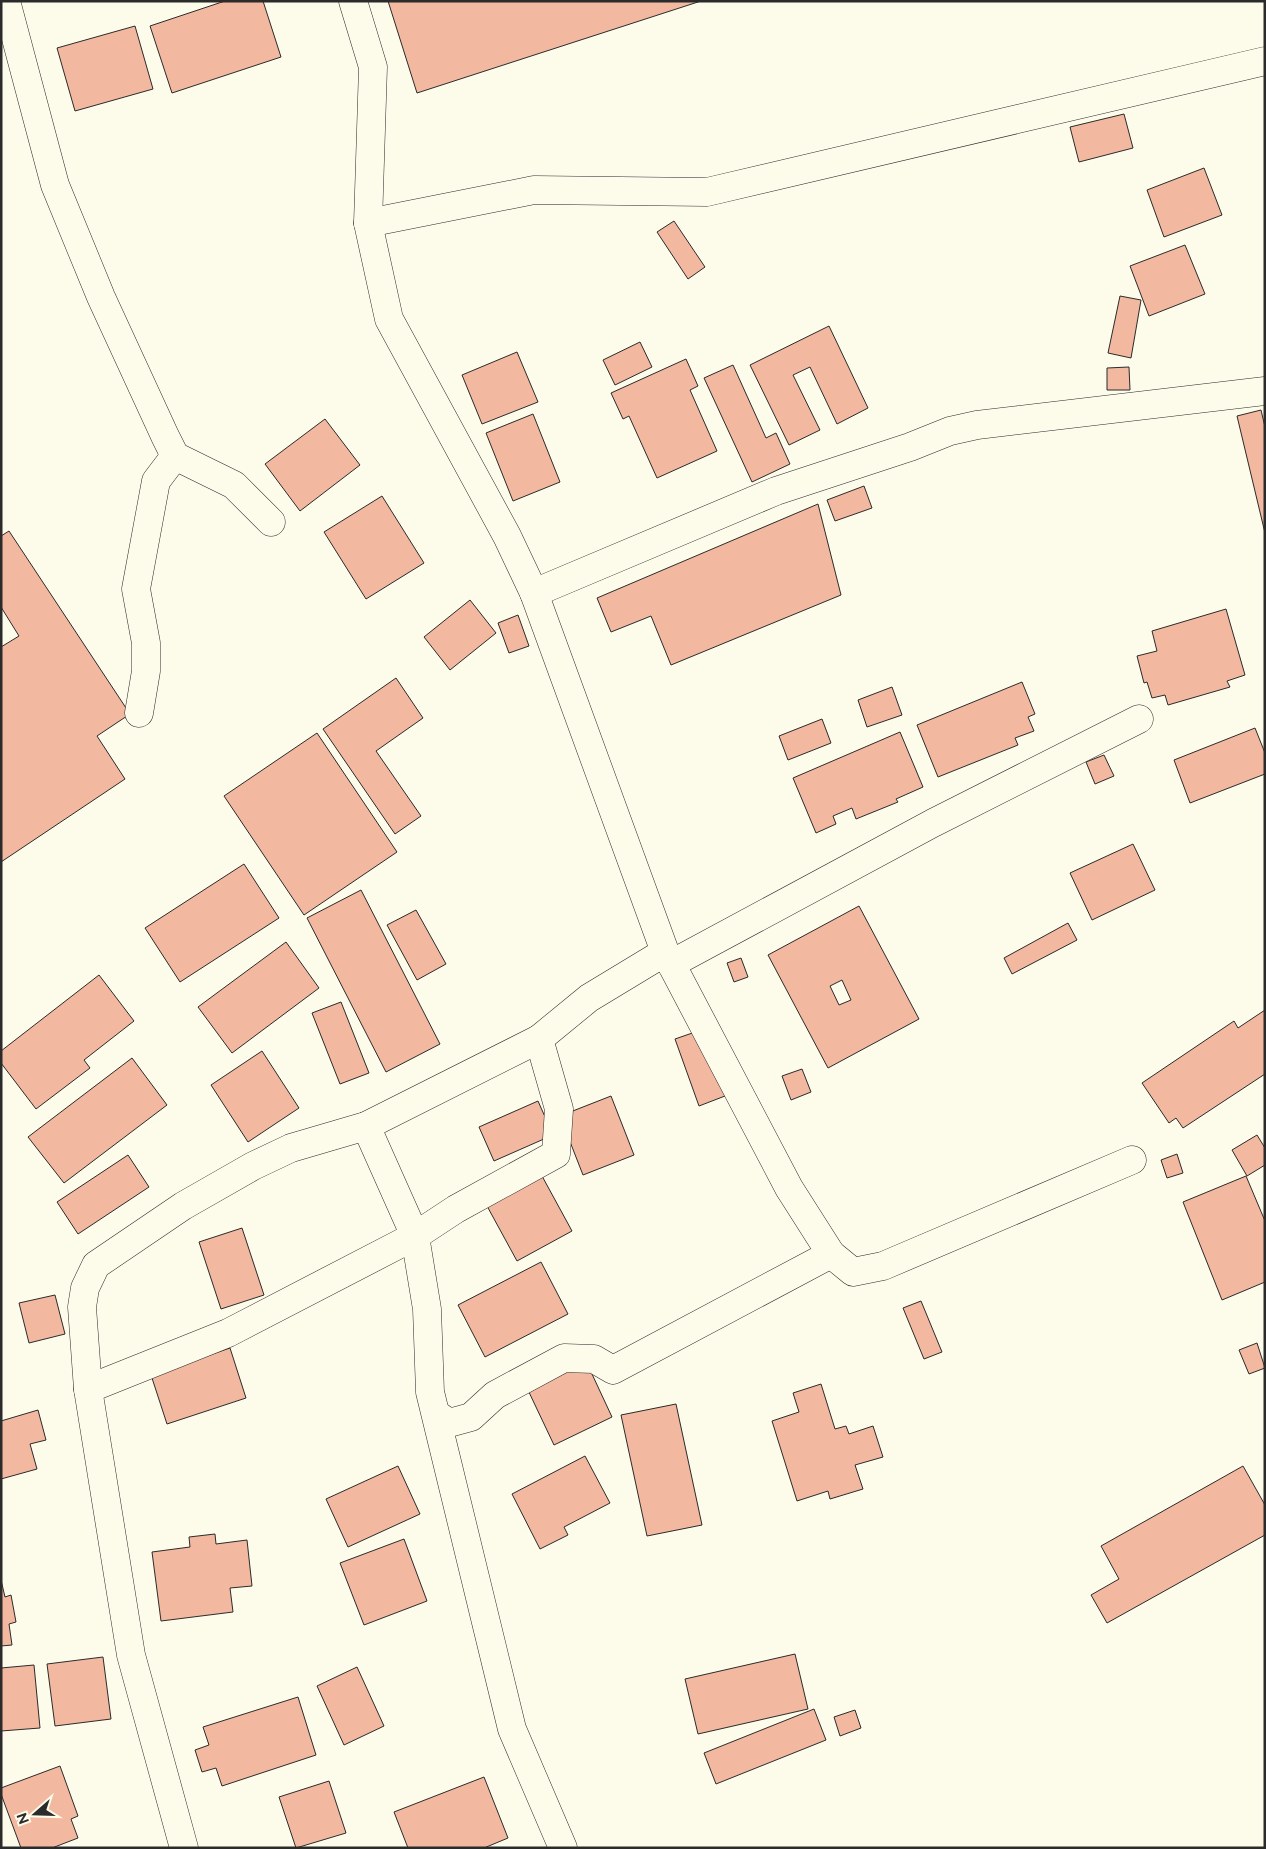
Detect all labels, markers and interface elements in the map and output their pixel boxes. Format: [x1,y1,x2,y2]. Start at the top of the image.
north arrow [10,1789,60,1839]
text: N [13,1811,32,1826]

